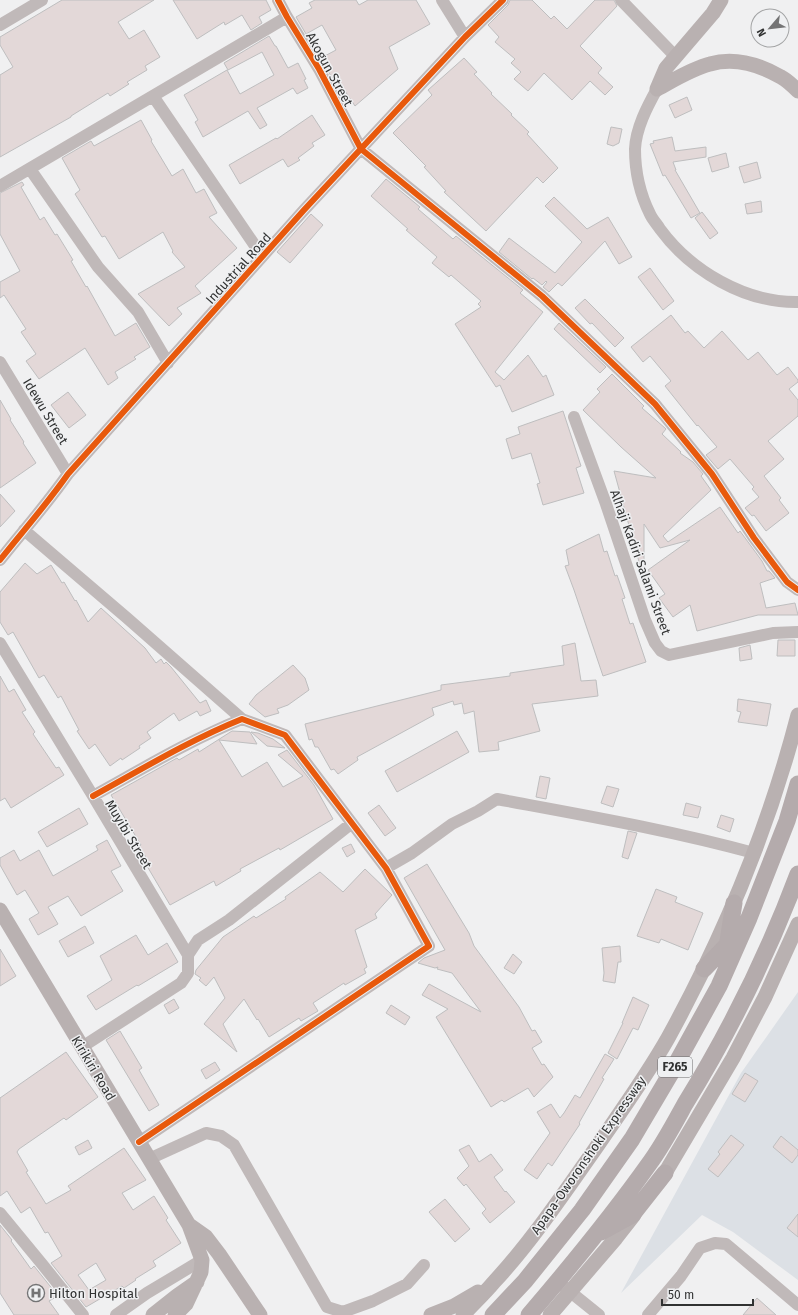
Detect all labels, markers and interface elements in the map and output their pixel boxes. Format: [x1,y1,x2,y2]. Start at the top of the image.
north arrow [750,8,790,48]
text: N [754,26,769,39]
street label: Akogun Street [303,30,356,109]
street label: Industrial Road [203,230,274,307]
street label: Idewu Street [20,376,71,447]
street label: Alhaji Kadiri Salami Street [607,488,674,637]
street label: Muyibi Street [102,797,155,872]
street label: Kirikiri Road [68,1033,119,1103]
road number: F265 [658,1057,692,1077]
street label: Apapa-Oworonshoki Expressway [528,1073,649,1237]
scale bar [662,1281,753,1307]
hospital icon: Hilton Hospital [26,1283,46,1303]
place label: Hilton Hospital [49,1286,138,1301]
text: 50 m [668,1288,694,1302]

